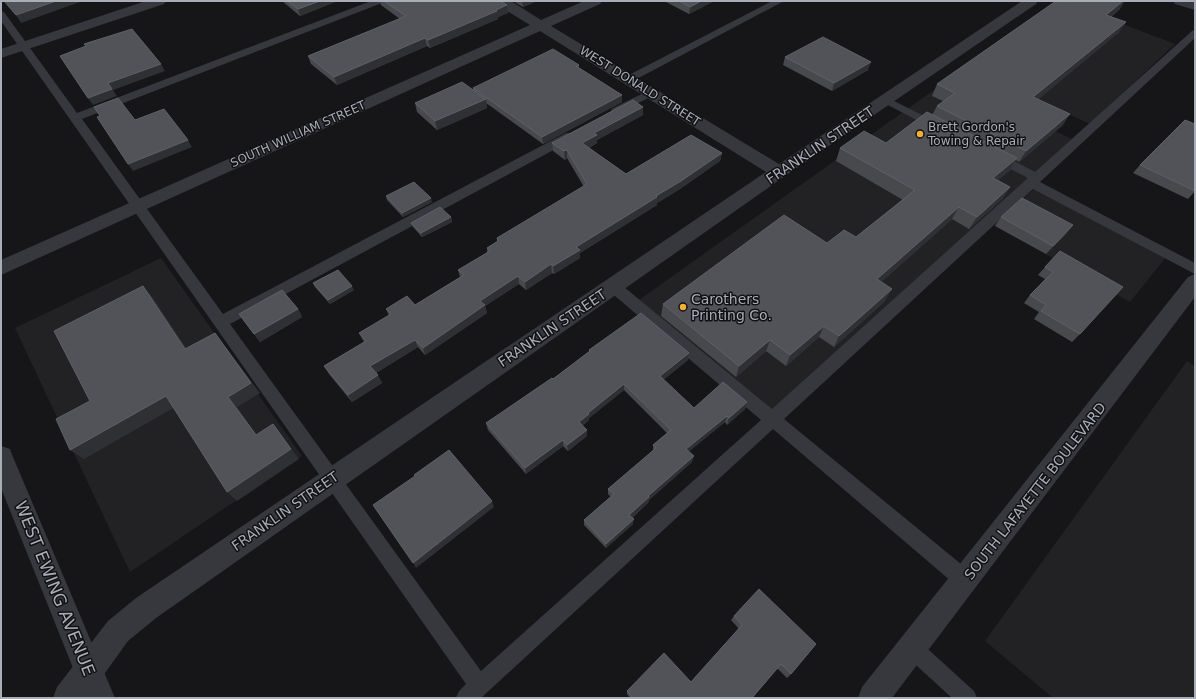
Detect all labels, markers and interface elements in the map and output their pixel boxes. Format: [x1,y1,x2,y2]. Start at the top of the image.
street label: WEST DONALD STREET [577,43,703,129]
street label: SOUTH WILLIAM STREET [228,98,368,170]
street label: FRANKLIN STREET [763,103,877,187]
place label: Brett Gordon's Towing & Repair [927,120,1024,148]
marker: Brett Gordon's Towing & Repair [915,129,925,139]
street label: FRANKLIN STREET [495,286,609,370]
place label: Carothers Printing Co. [691,291,772,323]
marker: Carothers Printing Co. [678,302,688,312]
street label: SOUTH LAFAYETTE BOULEVARD [961,399,1109,583]
street label: FRANKLIN STREET [229,468,342,554]
street label: WEST EWING AVENUE [11,498,99,678]

